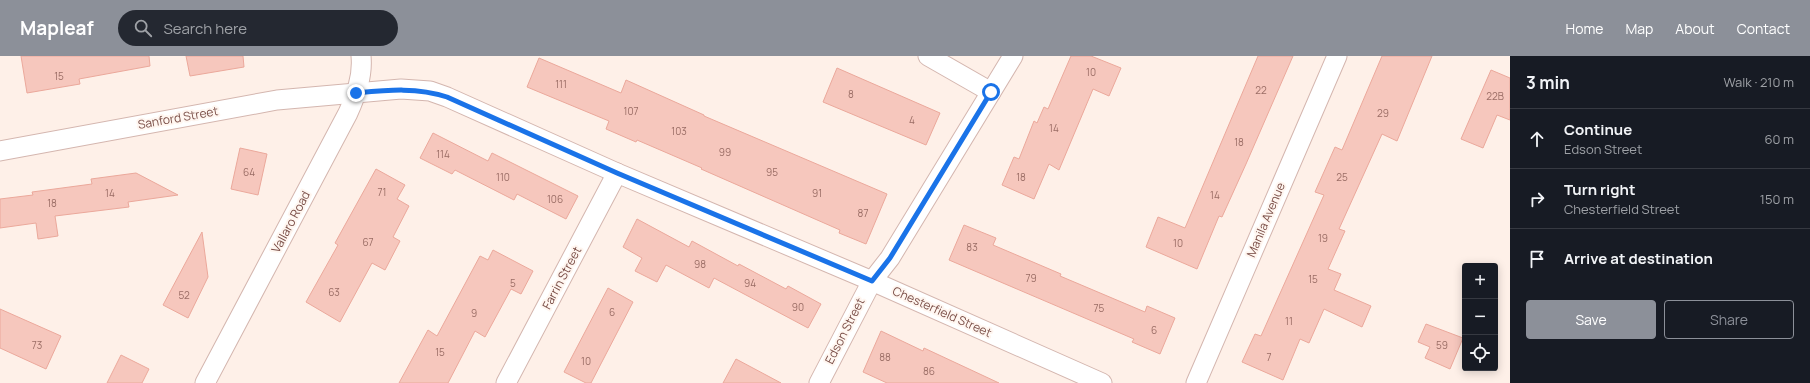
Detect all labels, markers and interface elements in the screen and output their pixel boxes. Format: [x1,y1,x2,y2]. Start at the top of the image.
search box [118,10,398,46]
text: Mapleaf [20,15,94,41]
icon: search [132,17,154,39]
text: Search here [164,18,247,39]
text: Home [1566,19,1603,38]
text: Map [1625,19,1653,38]
text: About [1675,19,1715,38]
text: Contact [1737,19,1790,38]
house number: 10 [1086,65,1096,79]
house number: 15 [54,69,64,83]
text: 3 min [1526,71,1570,94]
text: Walk · 210 m [1724,73,1794,91]
house number: 111 [555,77,567,91]
route start [982,83,1000,101]
house number: 22 [1255,83,1267,97]
route end [347,84,365,102]
house number: 8 [848,87,854,101]
house number: 22B [1486,89,1504,103]
street label: Sanford Street [136,102,220,133]
house number: 107 [623,104,639,118]
house number: 29 [1377,106,1389,120]
house number: 4 [909,113,915,127]
text: Continue [1564,119,1632,140]
house number: 14 [1049,121,1059,135]
house number: 103 [671,124,687,138]
icon: ahead [1526,128,1548,150]
text: 60 m [1764,130,1794,148]
house number: 18 [1234,135,1244,149]
text: Edson Street [1564,140,1642,158]
house number: 99 [719,145,731,159]
house number: 114 [436,147,450,161]
house number: 64 [243,165,255,179]
house number: 95 [766,165,778,179]
house number: 110 [496,170,510,184]
house number: 18 [1016,170,1026,184]
house number: 25 [1336,170,1348,184]
text: Turn right [1564,179,1635,200]
street label: Manila Avenue [1242,180,1289,260]
house number: 71 [378,185,386,199]
house number: 14 [105,186,115,200]
house number: 91 [812,186,822,200]
street label: Vallaro Road [267,188,314,256]
house number: 14 [1210,188,1220,202]
icon: right [1526,188,1548,210]
text: 150 m [1760,190,1794,208]
house number: 106 [547,192,563,206]
house number: 18 [47,196,57,210]
text: Chesterfield Street [1564,200,1680,218]
house number: 87 [858,206,868,220]
house number: 19 [1318,231,1328,245]
house number: 67 [362,235,374,249]
house number: 10 [1173,236,1183,250]
house number: 83 [966,240,978,254]
street label: Farrin Street [538,243,585,312]
icon: arrive [1526,248,1548,270]
text: Arrive at destination [1564,248,1713,269]
house number: 98 [694,257,706,271]
map controls [1462,263,1498,371]
button: + [1462,263,1498,299]
house number: 79 [1025,271,1037,285]
house number: 15 [1308,272,1318,286]
house number: 5 [510,276,516,290]
house number: 94 [744,276,756,290]
street label: Chesterfield Street [890,282,995,341]
house number: 63 [328,285,340,299]
house number: 52 [178,288,190,302]
street label: Edson Street [821,295,869,367]
button: − [1462,299,1498,335]
house number: 90 [792,300,804,314]
button: Save [1526,300,1656,339]
button: Share [1664,300,1794,339]
house number: 75 [1094,301,1105,315]
house number: 6 [609,305,615,319]
house number: 9 [471,306,477,320]
house number: 11 [1285,314,1293,328]
house number: 6 [1151,323,1157,337]
button: locate [1462,335,1498,371]
house number: 73 [32,338,42,352]
house number: 59 [1436,338,1448,352]
house number: 15 [435,345,445,359]
house number: 88 [879,350,891,364]
house number: 7 [1266,350,1272,364]
house number: 10 [581,354,591,368]
house number: 86 [923,364,935,378]

